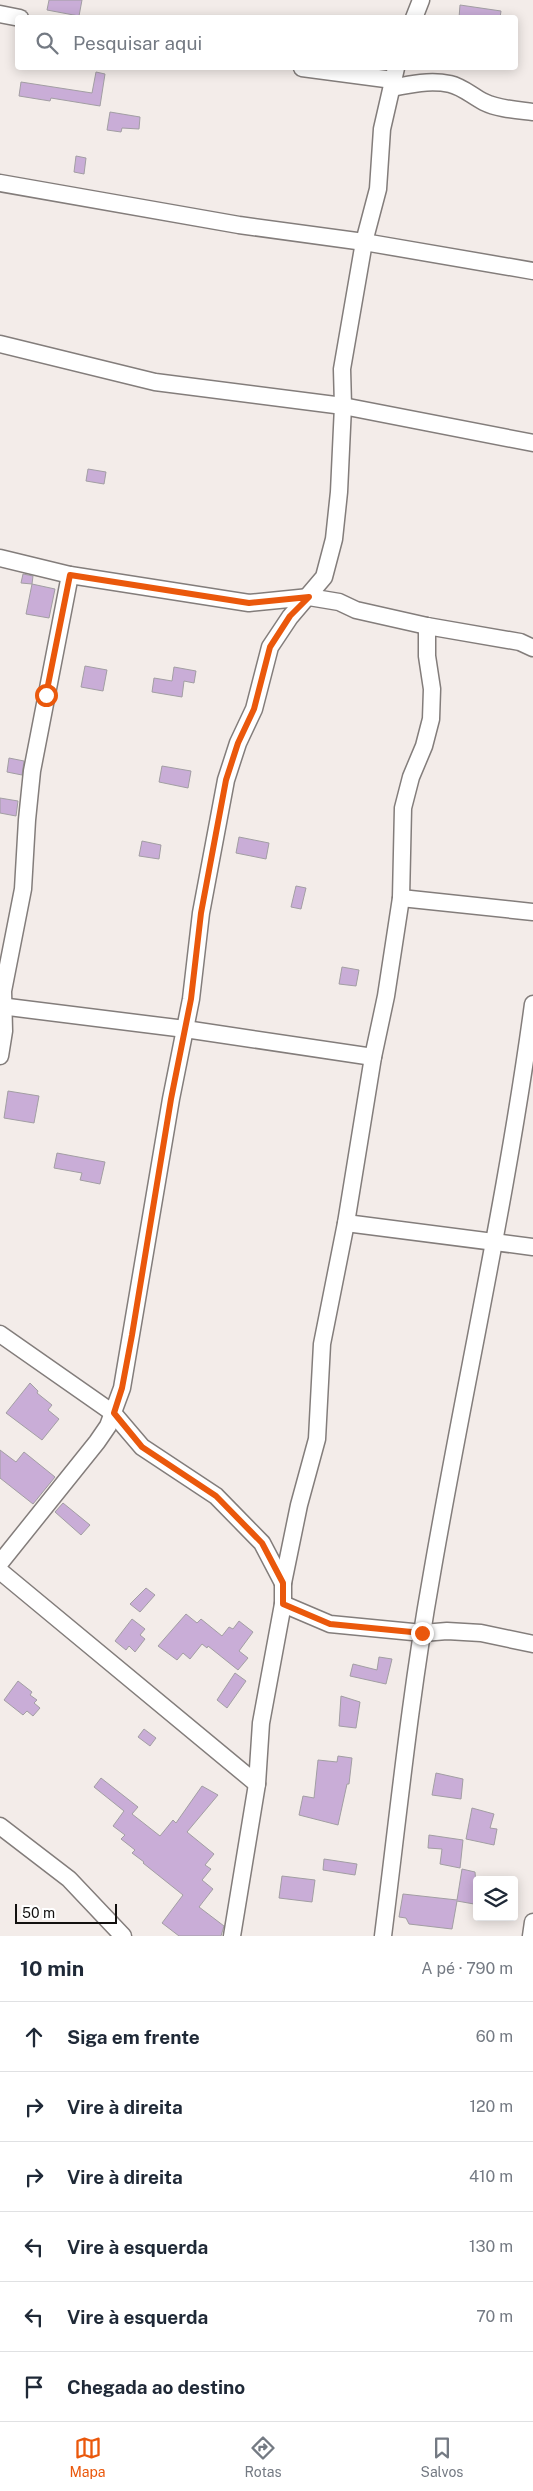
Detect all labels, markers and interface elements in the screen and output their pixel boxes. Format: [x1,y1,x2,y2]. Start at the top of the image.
search box [15,15,518,70]
icon: search [33,29,61,57]
text: Pesquisar aqui [73,32,202,54]
route start [35,684,58,707]
route end [411,1622,434,1645]
map controls [473,1876,518,1921]
button: layers [473,1876,518,1921]
scale bar [15,1901,118,1924]
text: 50 m [22,1905,55,1921]
text: 10 min [20,1956,84,1981]
text: A pé · 790 m [421,1959,513,1978]
icon: ahead [20,2023,48,2051]
text: Siga em frente [67,2026,200,2048]
text: 60 m [476,2027,513,2046]
icon: right [20,2093,48,2121]
text: Vire à direita [67,2096,183,2118]
text: 120 m [469,2097,513,2116]
icon: right [20,2163,48,2191]
text: Vire à direita [67,2166,183,2188]
text: 410 m [469,2167,513,2186]
icon: left [20,2233,48,2261]
text: Vire à esquerda [67,2236,208,2258]
text: 130 m [469,2237,513,2256]
icon: left [20,2303,48,2331]
text: Vire à esquerda [67,2306,208,2328]
text: 70 m [476,2307,513,2326]
icon: arrive [20,2373,48,2401]
text: Chegada ao destino [67,2376,245,2398]
tab: Mapa [69,2434,106,2480]
tab: Rotas [245,2434,282,2480]
tab: Salvos [421,2434,463,2480]

